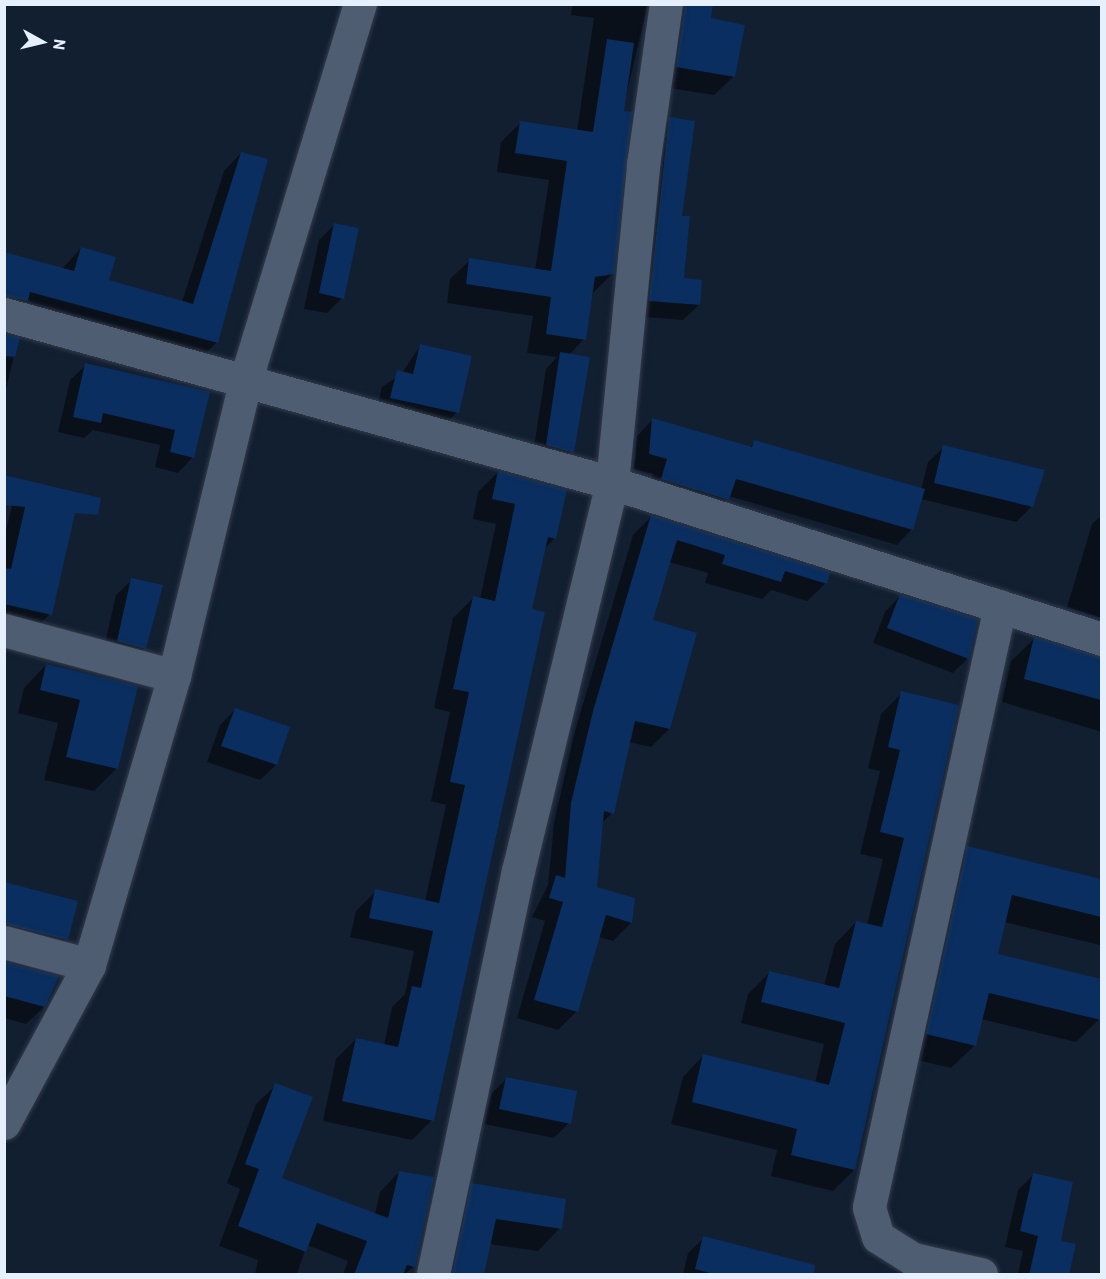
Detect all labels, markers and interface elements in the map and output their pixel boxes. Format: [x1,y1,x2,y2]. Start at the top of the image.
north arrow [12,12,72,72]
text: N [50,38,70,51]

